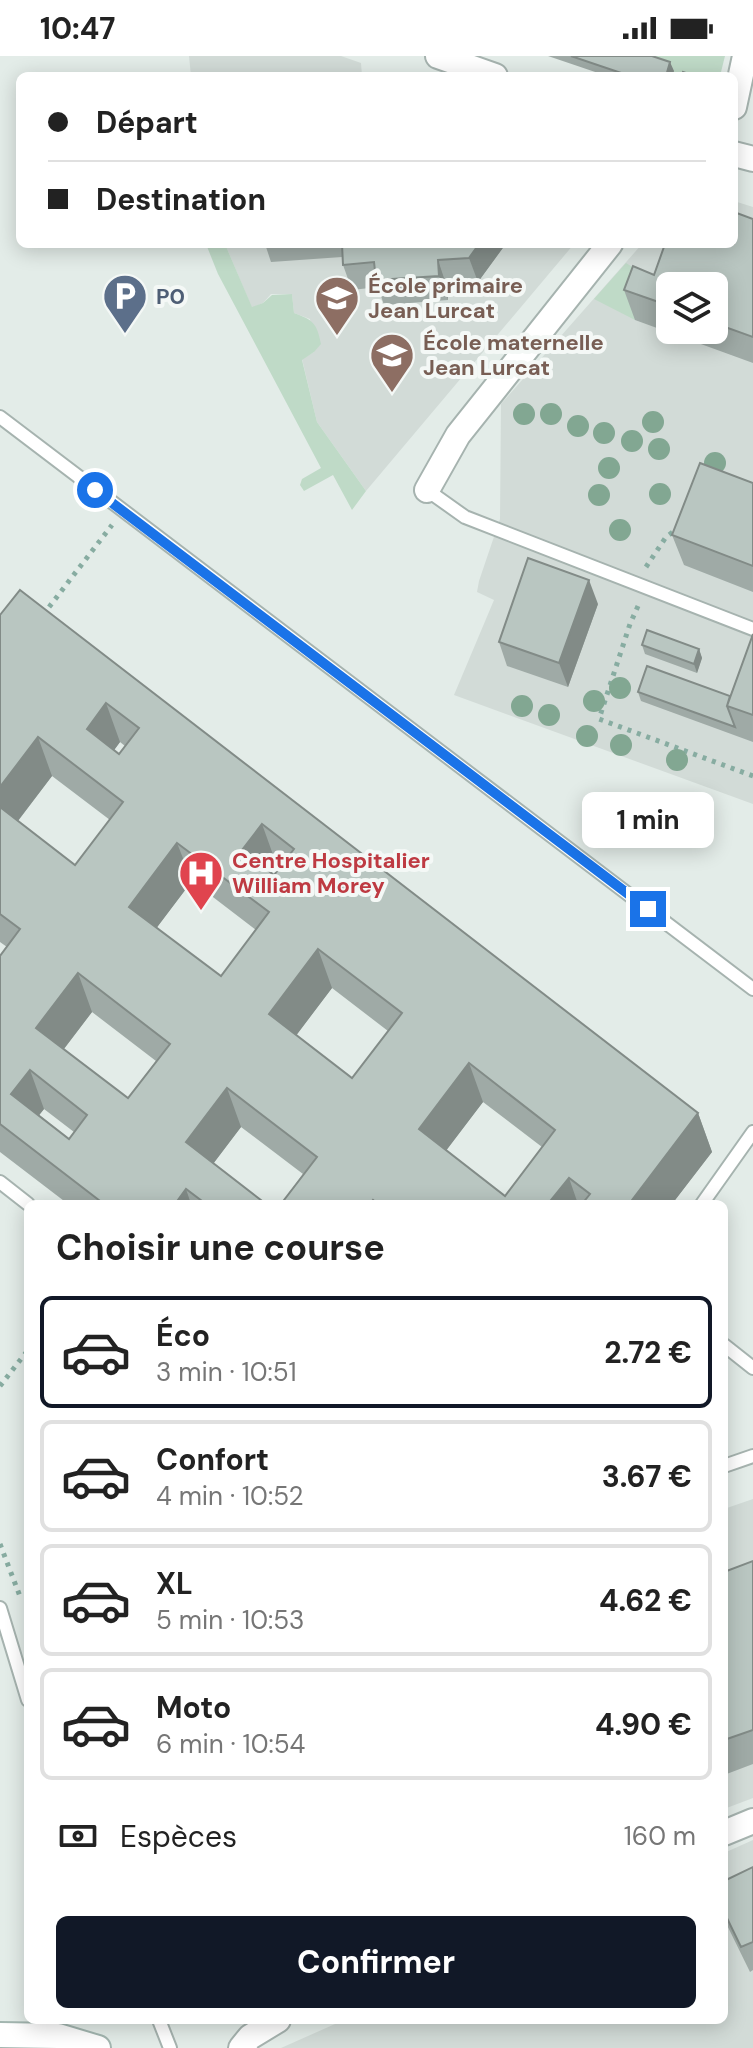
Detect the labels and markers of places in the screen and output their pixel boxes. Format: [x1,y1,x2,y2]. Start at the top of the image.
place label: École primaire Jean Lurcat [368,271,523,325]
parking icon: P0 [101,272,149,335]
school or university icon: École primaire Jean Lurcat [313,274,361,337]
place label: P0 [156,282,185,311]
place label: École maternelle Jean Lurcat [423,328,604,382]
school or university icon: École maternelle Jean Lurcat [368,331,416,394]
place label: Centre Hospitalier William Morey [232,846,430,900]
hospital icon: Centre Hospitalier William Morey [177,849,225,912]

